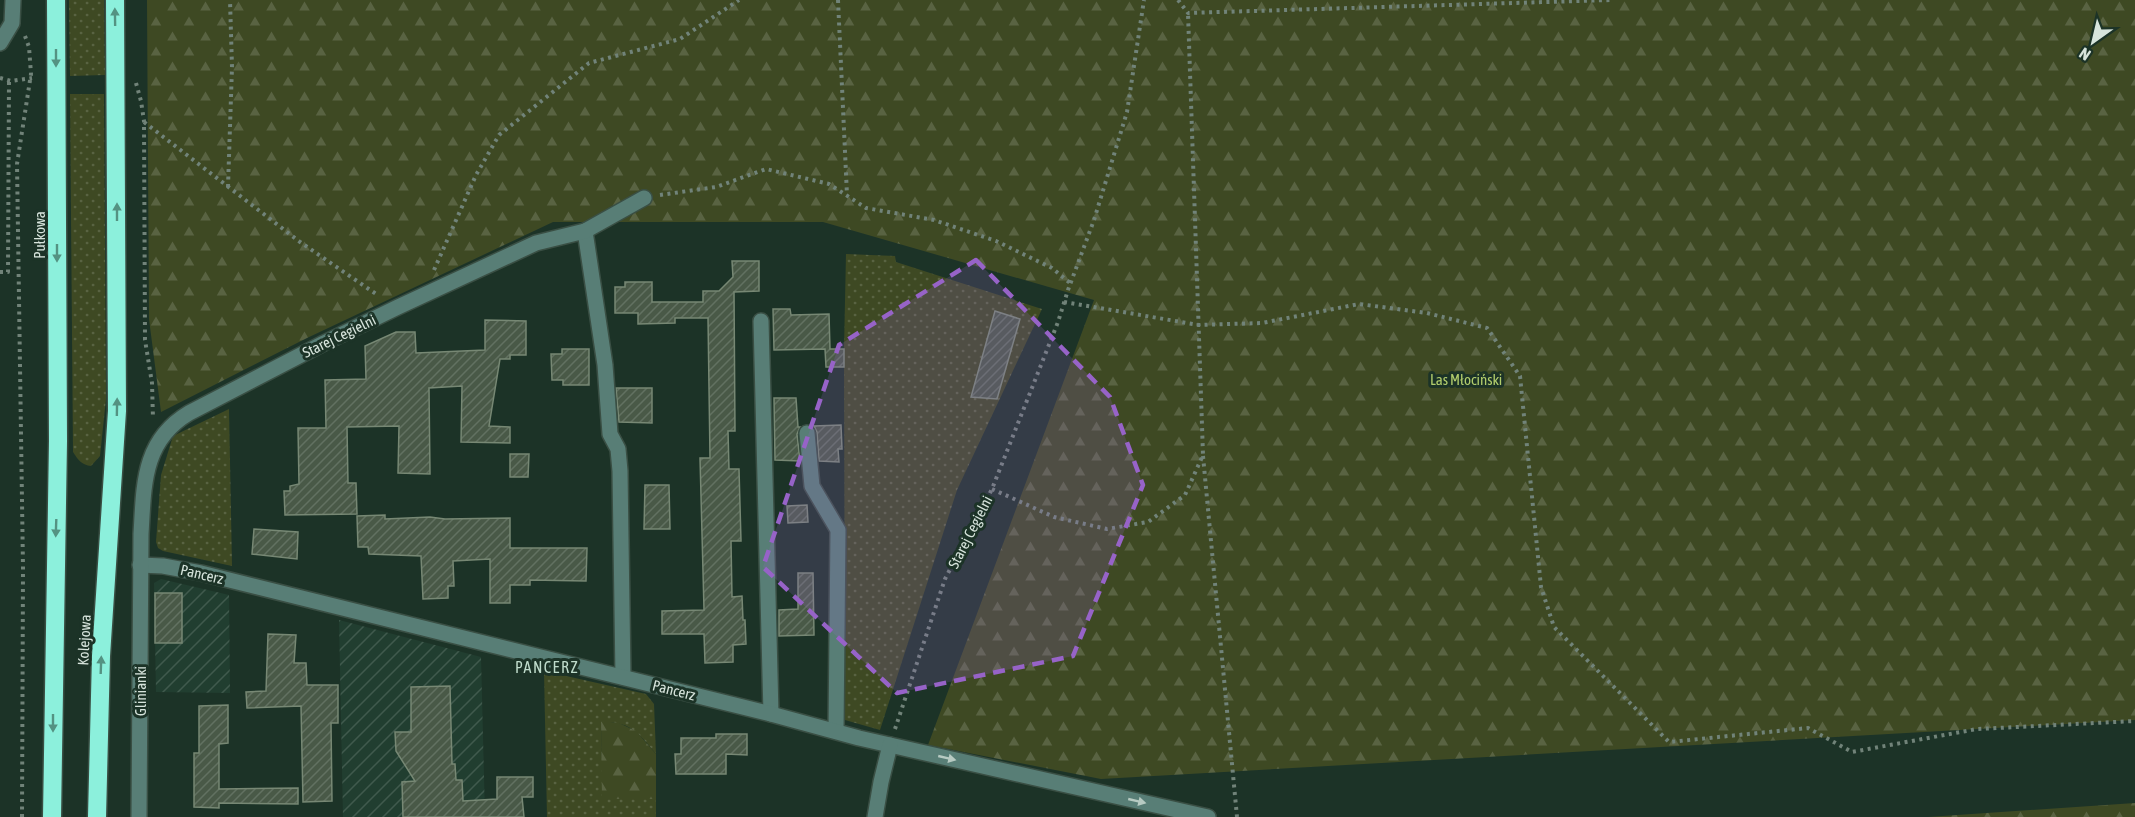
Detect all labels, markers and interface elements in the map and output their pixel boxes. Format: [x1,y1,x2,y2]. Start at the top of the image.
one-way arrow [110,7,120,26]
north arrow [2063,12,2123,72]
text: N [2076,44,2094,65]
one-way arrow [51,49,61,68]
one-way arrow [112,202,122,221]
street label: Pułkowa [31,211,48,259]
one-way arrow [52,244,62,263]
street label: Starej Cegielni [300,311,378,361]
park label: Las Młociński [1430,371,1502,388]
one-way arrow [112,397,122,416]
street label: Starej Cegielni [944,493,996,571]
one-way arrow [52,519,61,538]
street label: Pancerz [179,561,226,587]
street label: Kolejowa [74,614,94,666]
one-way arrow [96,656,105,675]
district label: PANCERZ [515,658,579,676]
street label: Glinianki [132,666,149,716]
street label: Pancerz [651,676,698,704]
one-way arrow [48,714,58,733]
one-way arrow [937,753,956,763]
one-way arrow [1128,797,1147,806]

